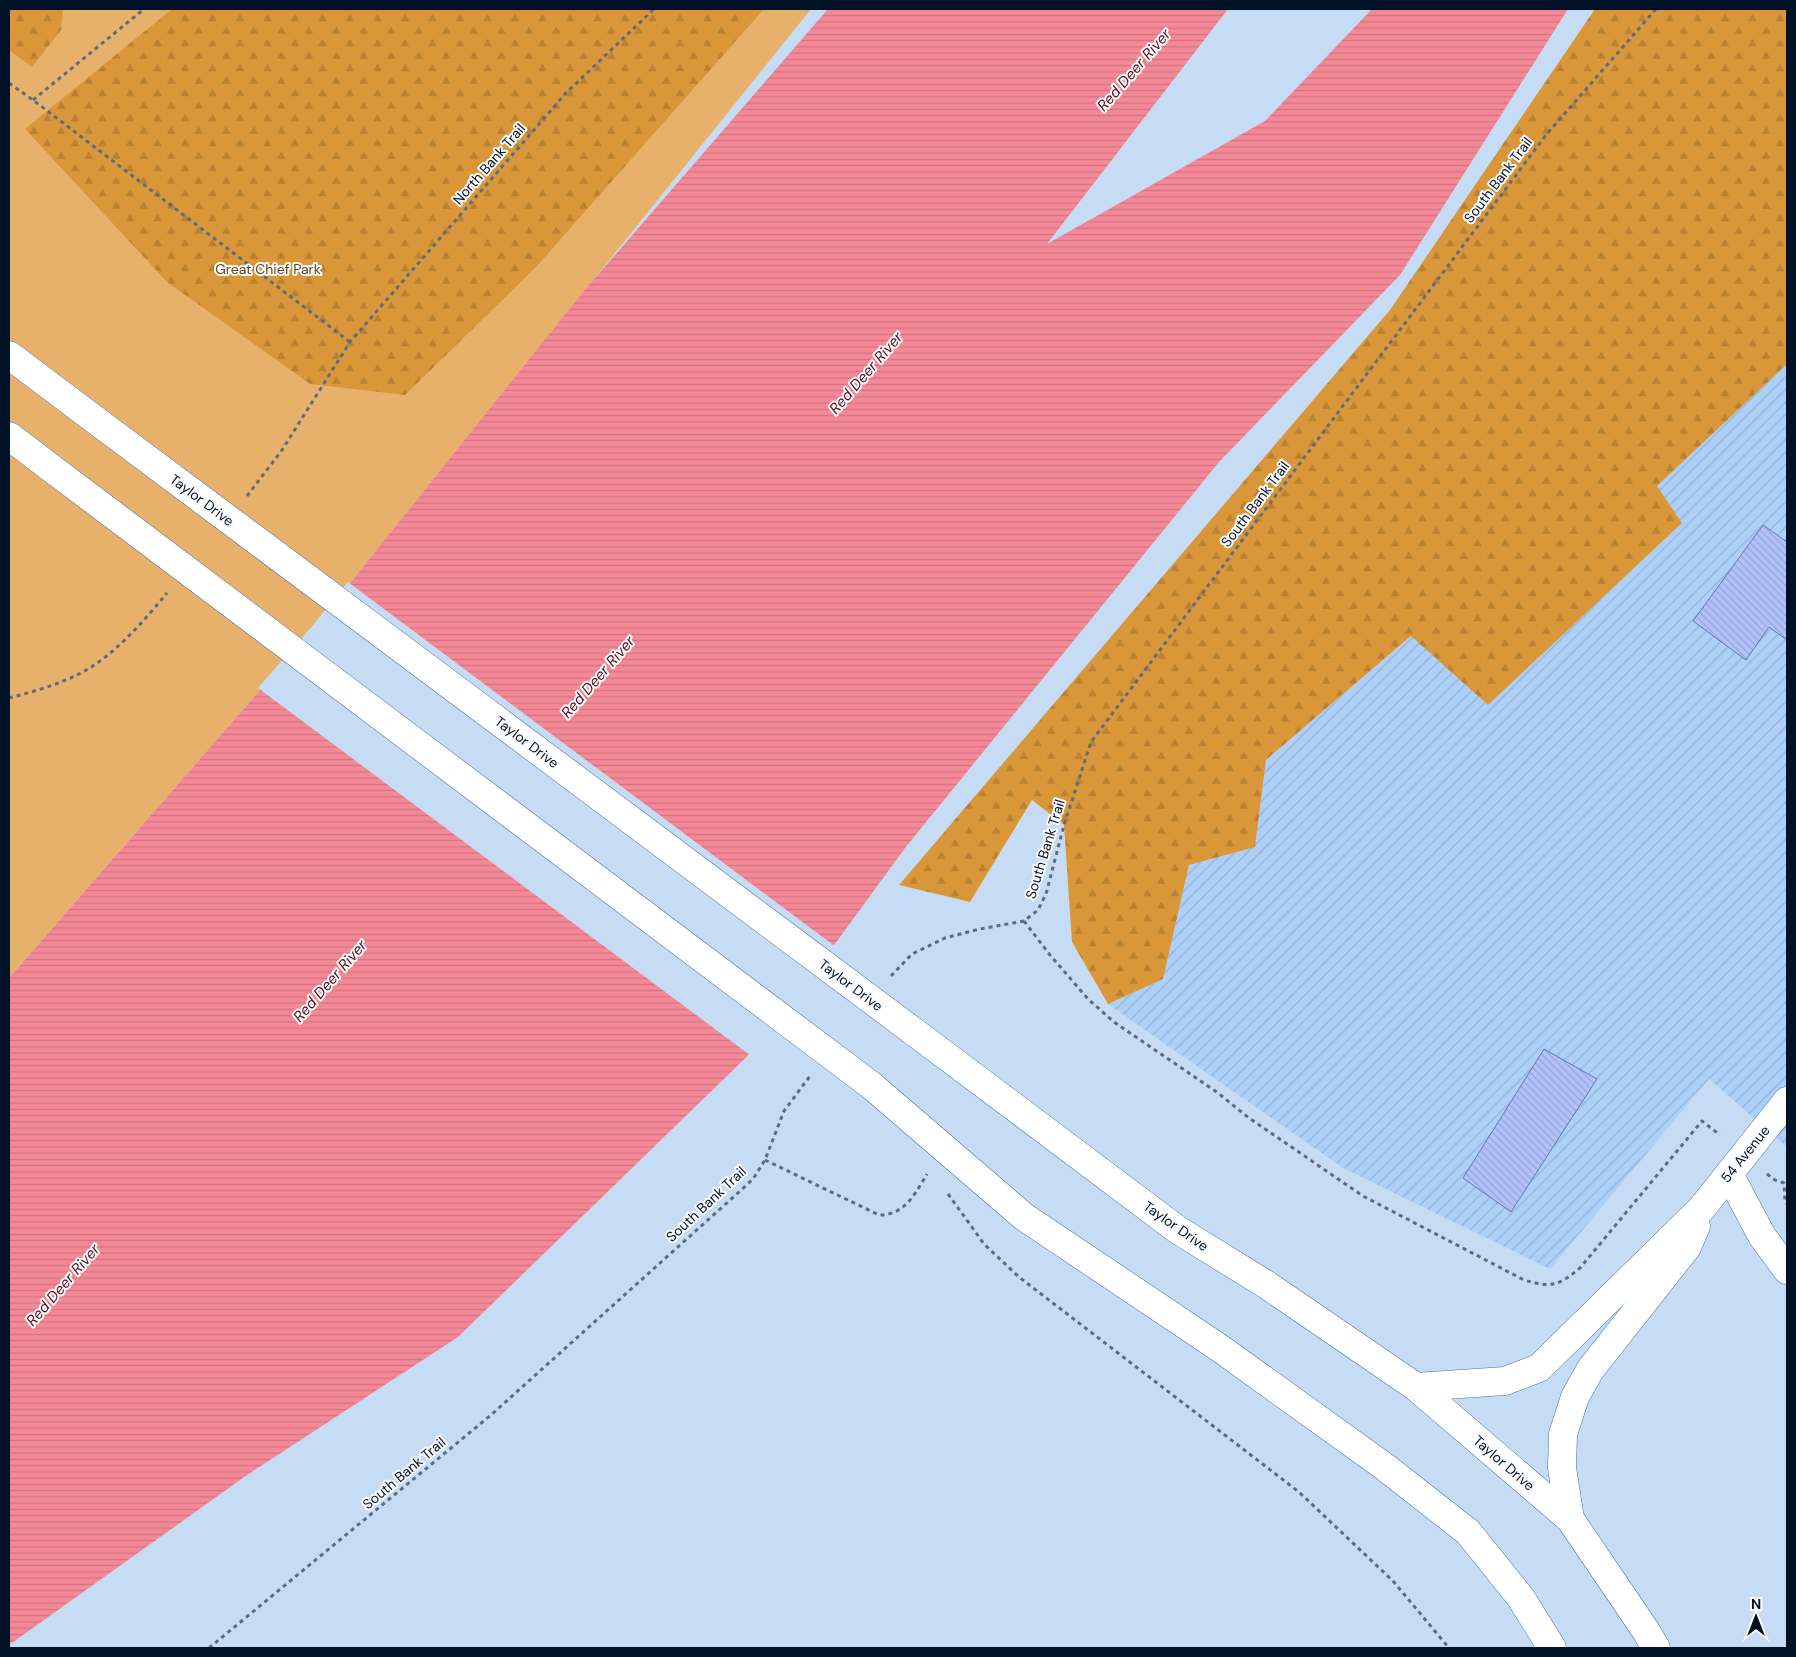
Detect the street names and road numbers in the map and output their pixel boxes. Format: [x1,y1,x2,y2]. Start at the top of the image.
street label: North Bank Trail [449,120,529,208]
street label: South Bank Trail [1460,133,1536,227]
street label: South Bank Trail [1217,457,1293,551]
street label: Taylor Drive [166,470,238,530]
street label: Taylor Drive [491,712,563,772]
street label: South Bank Trail [1021,797,1069,901]
street label: Taylor Drive [815,955,887,1015]
street label: 54 Avenue [1717,1122,1774,1186]
street label: South Bank Trail [662,1162,750,1246]
street label: Taylor Drive [1140,1197,1212,1255]
street label: Taylor Drive [1470,1431,1538,1495]
street label: South Bank Trail [359,1433,449,1513]

